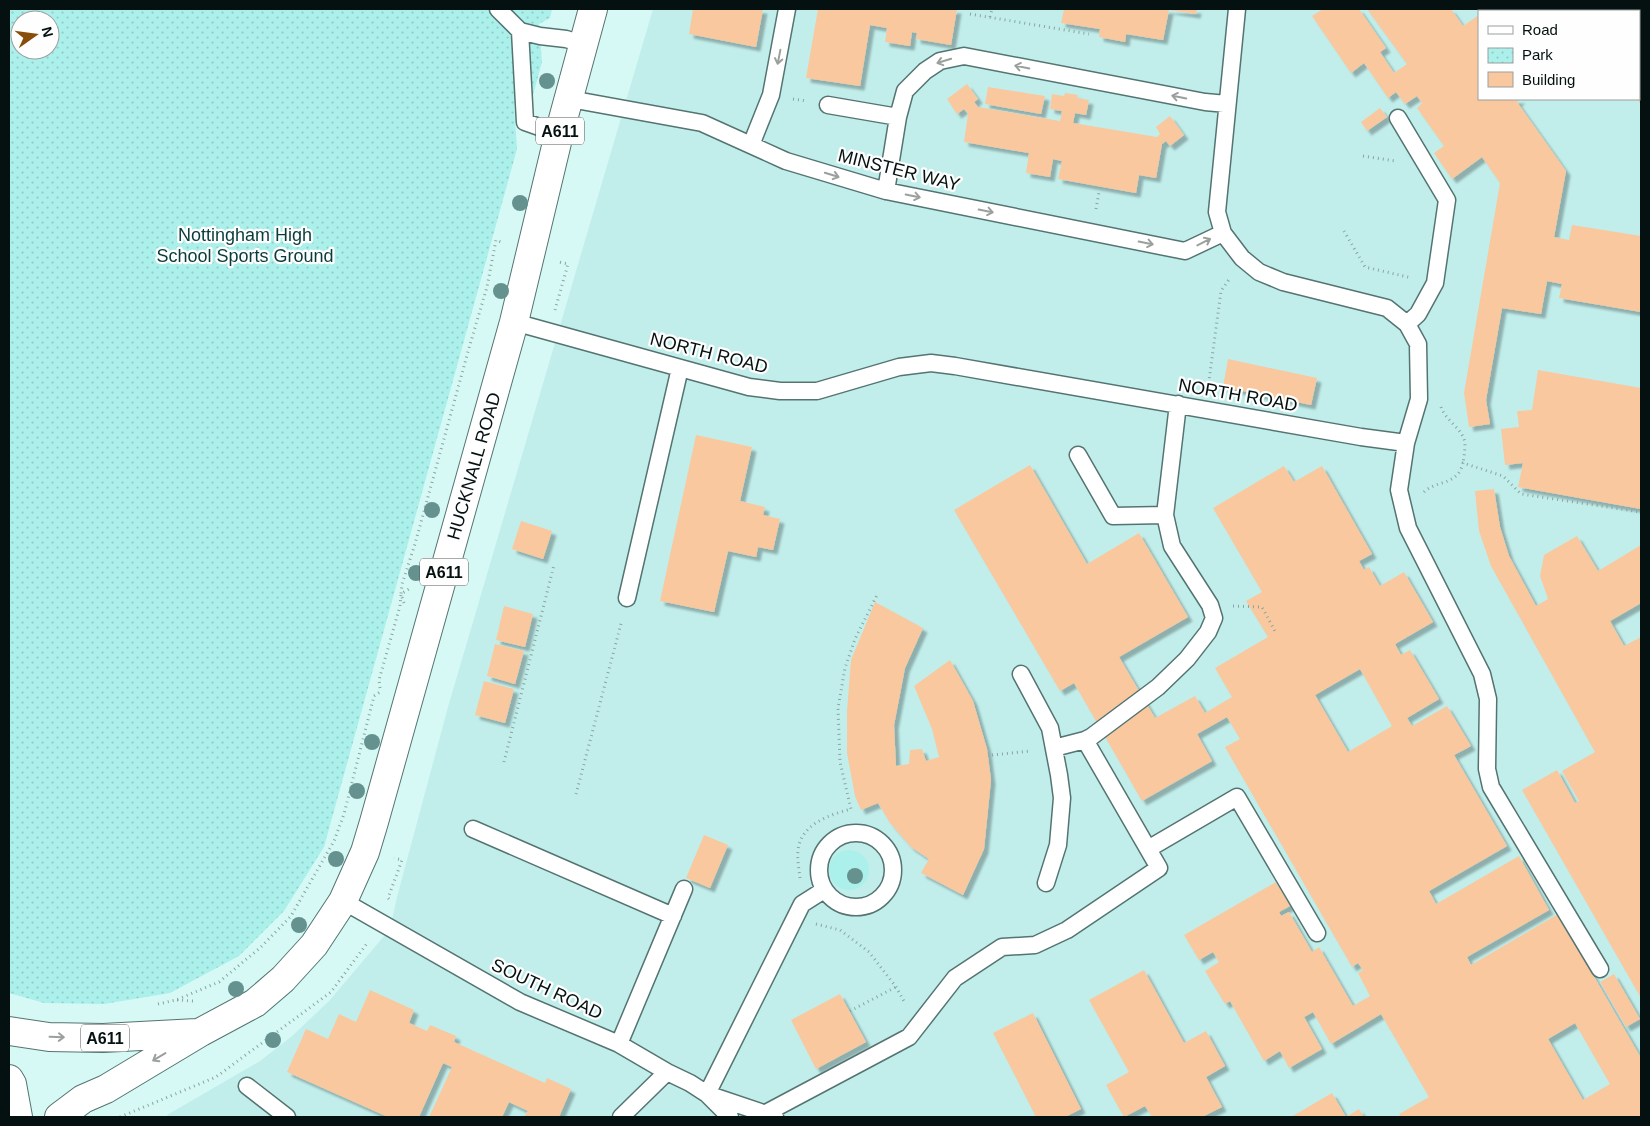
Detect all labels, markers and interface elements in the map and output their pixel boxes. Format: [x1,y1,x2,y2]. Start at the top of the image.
north arrow [10,10,60,60]
legend [1478,10,1640,100]
text: Road [1522,21,1558,38]
text: N [39,25,57,39]
text: Park [1522,46,1553,63]
one-way arrow [773,48,783,64]
one-way arrow [936,56,952,66]
one-way arrow [1015,62,1031,72]
text: Building [1522,71,1575,88]
one-way arrow [1171,91,1187,101]
road number: A611 [536,118,584,144]
street label: MINSTER WAY [836,145,962,195]
one-way arrow [824,170,840,180]
one-way arrow [904,192,920,202]
one-way arrow [978,207,994,216]
park label: Nottingham High School Sports Ground [156,225,334,266]
one-way arrow [1196,237,1211,246]
one-way arrow [1137,239,1153,248]
street label: NORTH ROAD [648,329,770,377]
street label: NORTH ROAD [1177,375,1299,415]
street label: HUCKNALL ROAD [443,390,505,542]
road number: A611 [420,558,468,586]
street label: SOUTH ROAD [488,955,606,1023]
road number: A611 [81,1024,129,1052]
one-way arrow [48,1032,65,1042]
one-way arrow [153,1053,167,1063]

